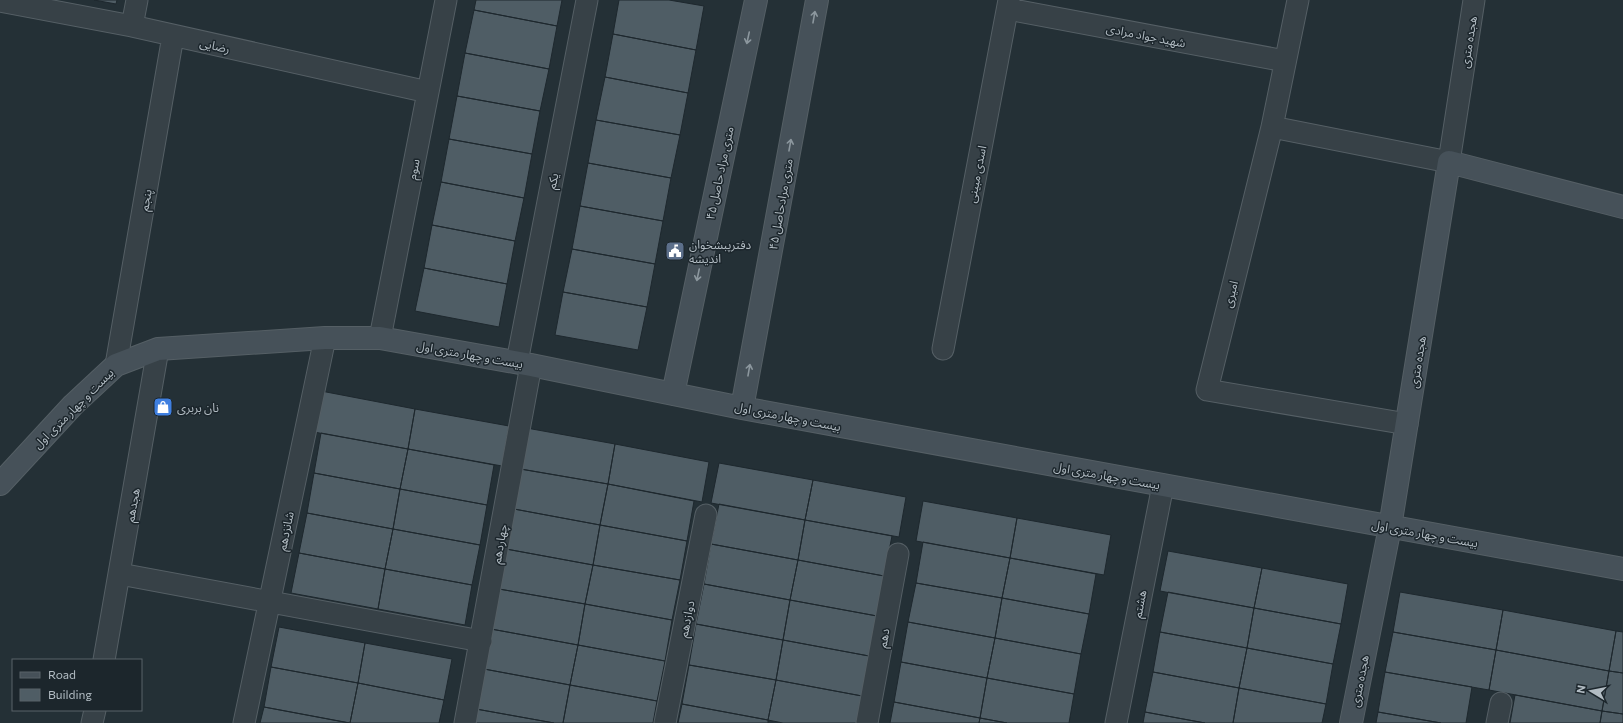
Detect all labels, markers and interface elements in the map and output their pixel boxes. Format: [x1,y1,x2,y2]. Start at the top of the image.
one-way arrow [810,11,818,24]
street label: هجده متری [1457,15,1480,69]
street label: شهید جواد مرادی [1105,20,1187,51]
one-way arrow [743,31,751,44]
street label: رضایی [198,35,232,56]
street label: ۴۵ متری مراد حاصل [702,125,737,221]
one-way arrow [787,139,795,152]
street label: اسدی مبینی [964,144,989,204]
street label: سوم [404,157,425,181]
street label: ۴۵ متری مرادحاصل [765,157,796,251]
street label: یکم [544,172,563,191]
street label: پنجم [136,188,157,213]
place label: دفترپبشخوان اندیشه [689,237,752,266]
public building icon: دفترپبشخوان اندیشه [664,240,686,262]
one-way arrow [693,268,701,281]
street label: امیری [1220,279,1241,309]
street label: هجده متری [1406,335,1429,389]
street label: بیست و چهار متری اول [415,338,524,372]
one-way arrow [745,363,753,376]
street label: بیست و چهار متری اول [30,365,118,453]
shop icon: نان بربری [152,396,174,418]
street label: بیست و چهار متری اول [733,399,842,435]
place label: نان بربری [177,400,219,415]
street label: بیست و چهار متری اول [1052,459,1161,493]
street label: هجدهم [122,487,145,524]
street label: شانزدهم [274,510,299,553]
street label: بیست و چهار متری اول [1370,517,1479,551]
street label: چهاردهم [489,523,512,565]
street label: هشتم [1129,589,1152,620]
street label: دوازدهم [676,599,699,639]
street label: دهم [874,627,895,649]
street label: هجده متری [1347,654,1372,708]
legend [12,659,142,711]
text: Road [48,667,76,681]
north arrow [1571,671,1611,711]
text: N [1574,684,1588,694]
text: Building [48,687,92,701]

